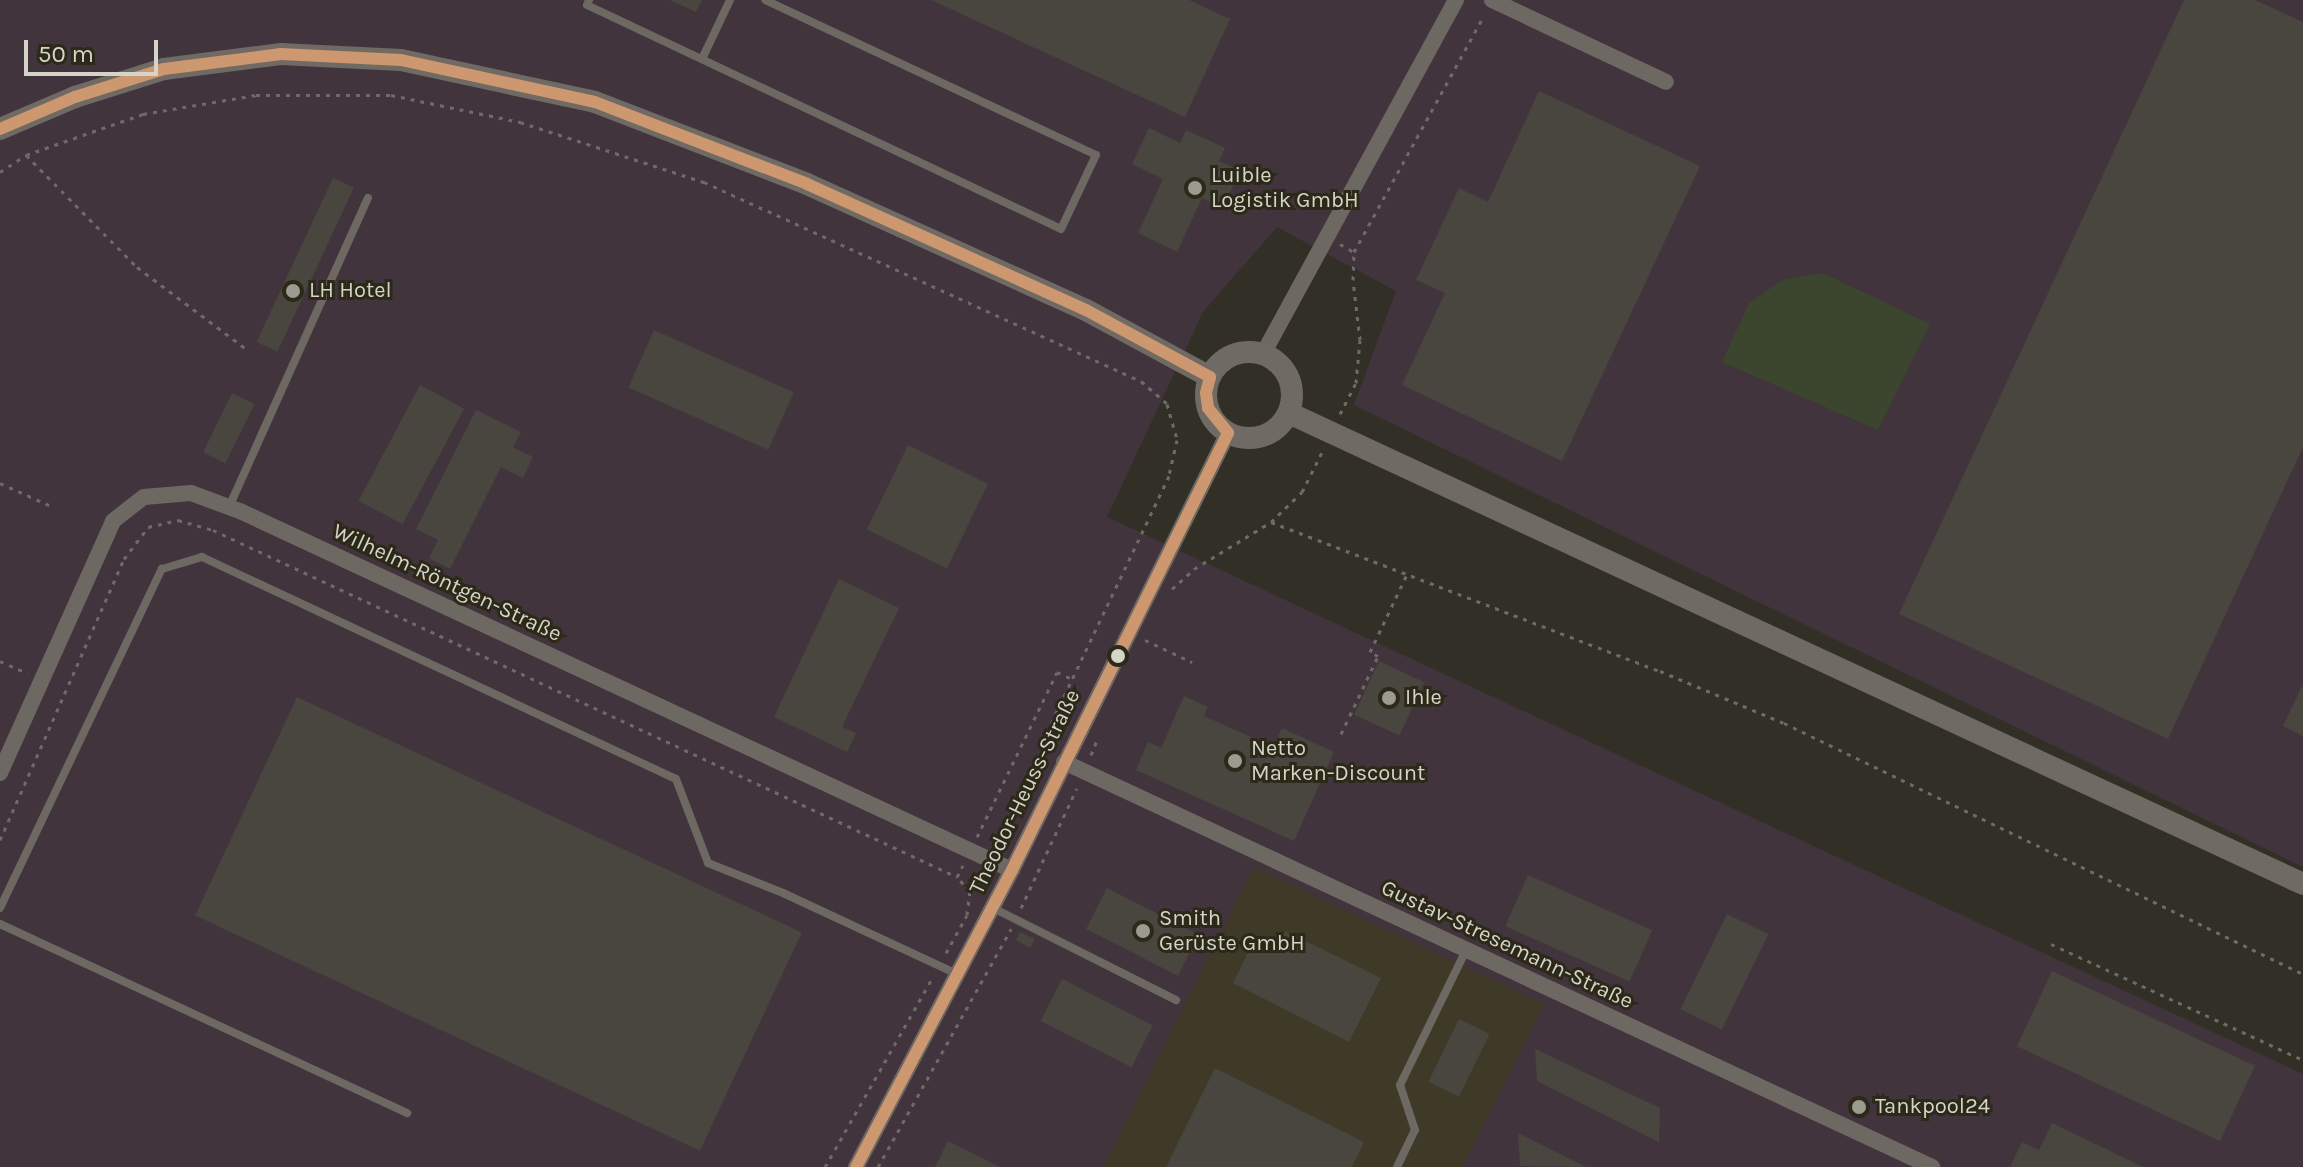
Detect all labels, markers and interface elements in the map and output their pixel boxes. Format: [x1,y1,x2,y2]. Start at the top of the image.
scale bar [28,24,162,74]
text: 50 m [38,40,94,68]
place label: Luible Logistik GmbH [1211,162,1359,214]
marker: Luible Logistik GmbH [1186,179,1204,197]
place label: LH Hotel [309,278,392,304]
marker: LH Hotel [284,282,302,300]
street label: Wilhelm-Röntgen-Straße [328,518,566,648]
unlabelled marker [1110,648,1126,664]
street label: Theodor-Heuss-Straße [964,685,1086,899]
place label: Ihle [1405,685,1442,711]
marker: Ihle [1380,689,1398,707]
place label: Netto Marken-Discount [1251,735,1425,786]
marker: Netto Marken-Discount [1226,752,1244,770]
street label: Gustav-Stresemann-Straße [1377,875,1637,1015]
place label: Smith Gerüste GmbH [1159,905,1305,956]
marker: Smith Gerüste GmbH [1134,922,1152,940]
place label: Tankpool24 [1875,1094,1990,1120]
marker: Tankpool24 [1850,1098,1868,1116]

